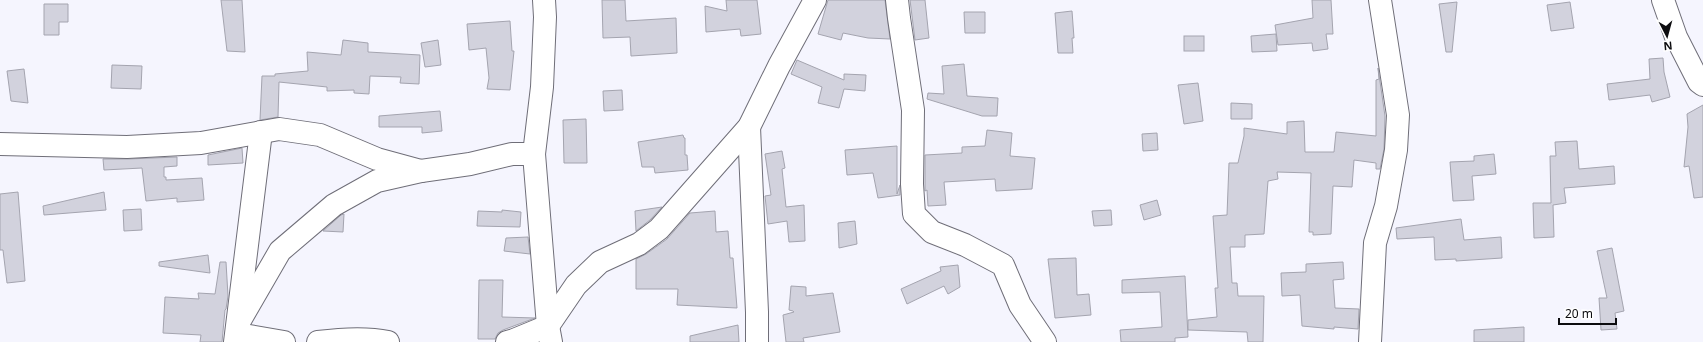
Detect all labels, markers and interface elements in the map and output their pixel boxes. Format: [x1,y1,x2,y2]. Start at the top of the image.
north arrow [1647,16,1687,56]
text: N [1663,39,1673,54]
scale bar [1559,300,1616,326]
text: 20 m [1565,305,1593,322]

